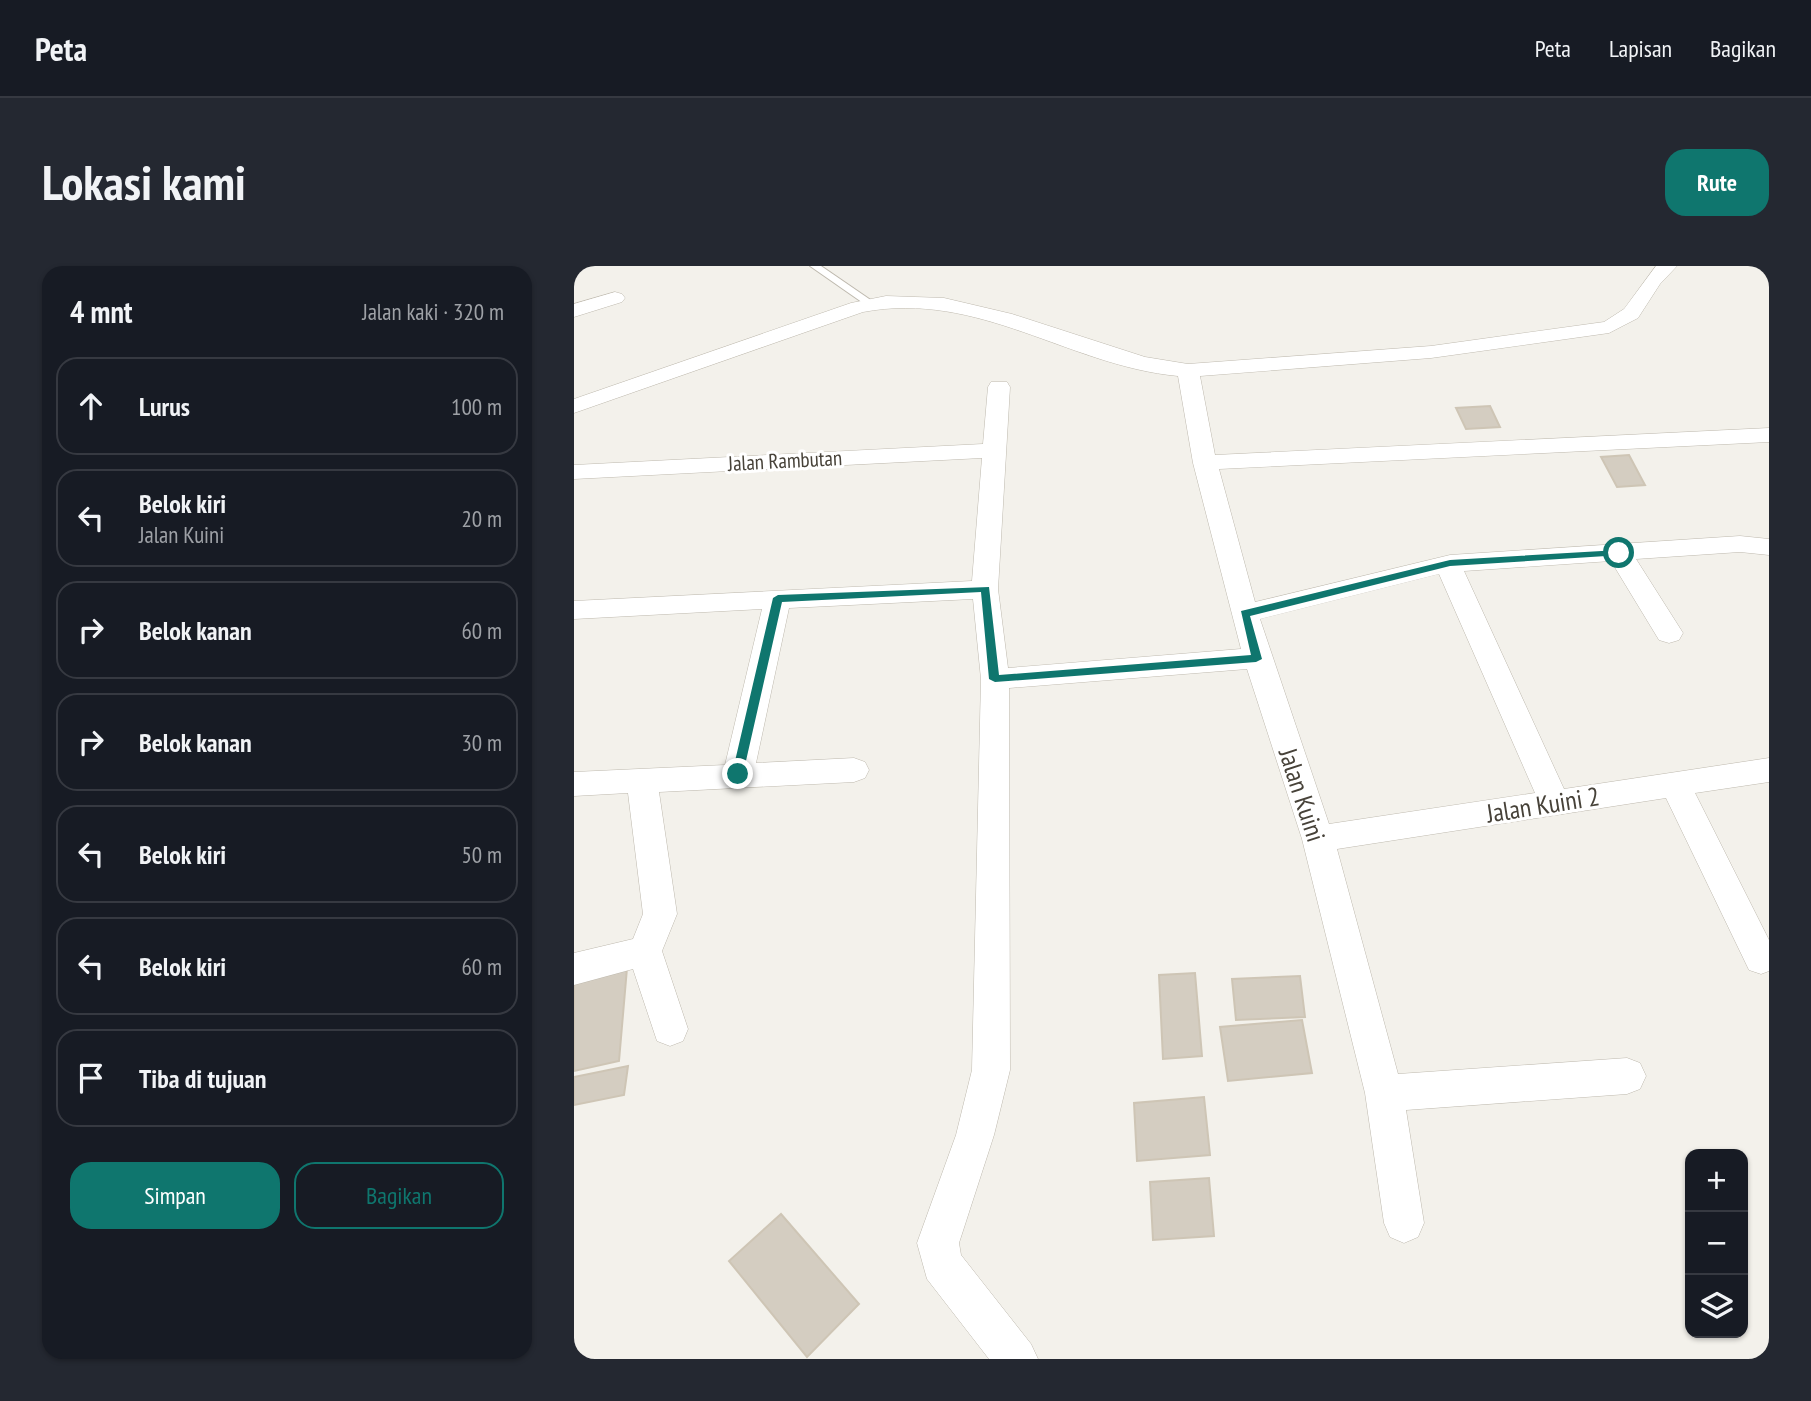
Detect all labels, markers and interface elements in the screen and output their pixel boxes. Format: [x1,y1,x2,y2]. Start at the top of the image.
text: Peta [35,27,87,70]
text: Peta [1535,33,1571,64]
text: Lapisan [1609,33,1672,64]
text: Bagikan [1710,33,1776,64]
button: Rute [1665,149,1769,216]
text: Lokasi kami [42,150,246,214]
text: 4 mnt [70,292,133,331]
text: Jalan kaki · 320 m [362,297,504,326]
icon: ahead [72,387,110,425]
text: Lurus [139,390,190,423]
text: 100 m [451,392,502,421]
street label: Jalan Rambutan [726,444,843,477]
text: Belok kiri [139,487,226,520]
icon: left [72,499,110,537]
text: 20 m [461,504,502,533]
text: Jalan Kuini [139,520,224,549]
route start [1603,537,1634,568]
icon: right [72,611,110,649]
text: Belok kanan [139,614,252,647]
text: 60 m [461,616,502,645]
icon: right [72,723,110,761]
text: Belok kanan [139,726,252,759]
text: 30 m [461,728,502,757]
street label: Jalan Kuini [1272,743,1333,846]
route end [722,758,753,789]
street label: Jalan Kuini 2 [1483,779,1602,830]
icon: left [72,835,110,873]
text: Belok kiri [139,838,226,871]
text: 50 m [461,840,502,869]
icon: left [72,947,110,985]
text: Belok kiri [139,950,226,983]
text: 60 m [461,952,502,981]
icon: arrive [72,1059,110,1097]
text: Tiba di tujuan [139,1062,267,1095]
map controls [1685,1149,1748,1338]
button: + [1685,1149,1748,1212]
button: Simpan [70,1162,280,1229]
button: Bagikan [294,1162,504,1229]
button: − [1685,1212,1748,1275]
button: layers [1685,1275,1748,1338]

